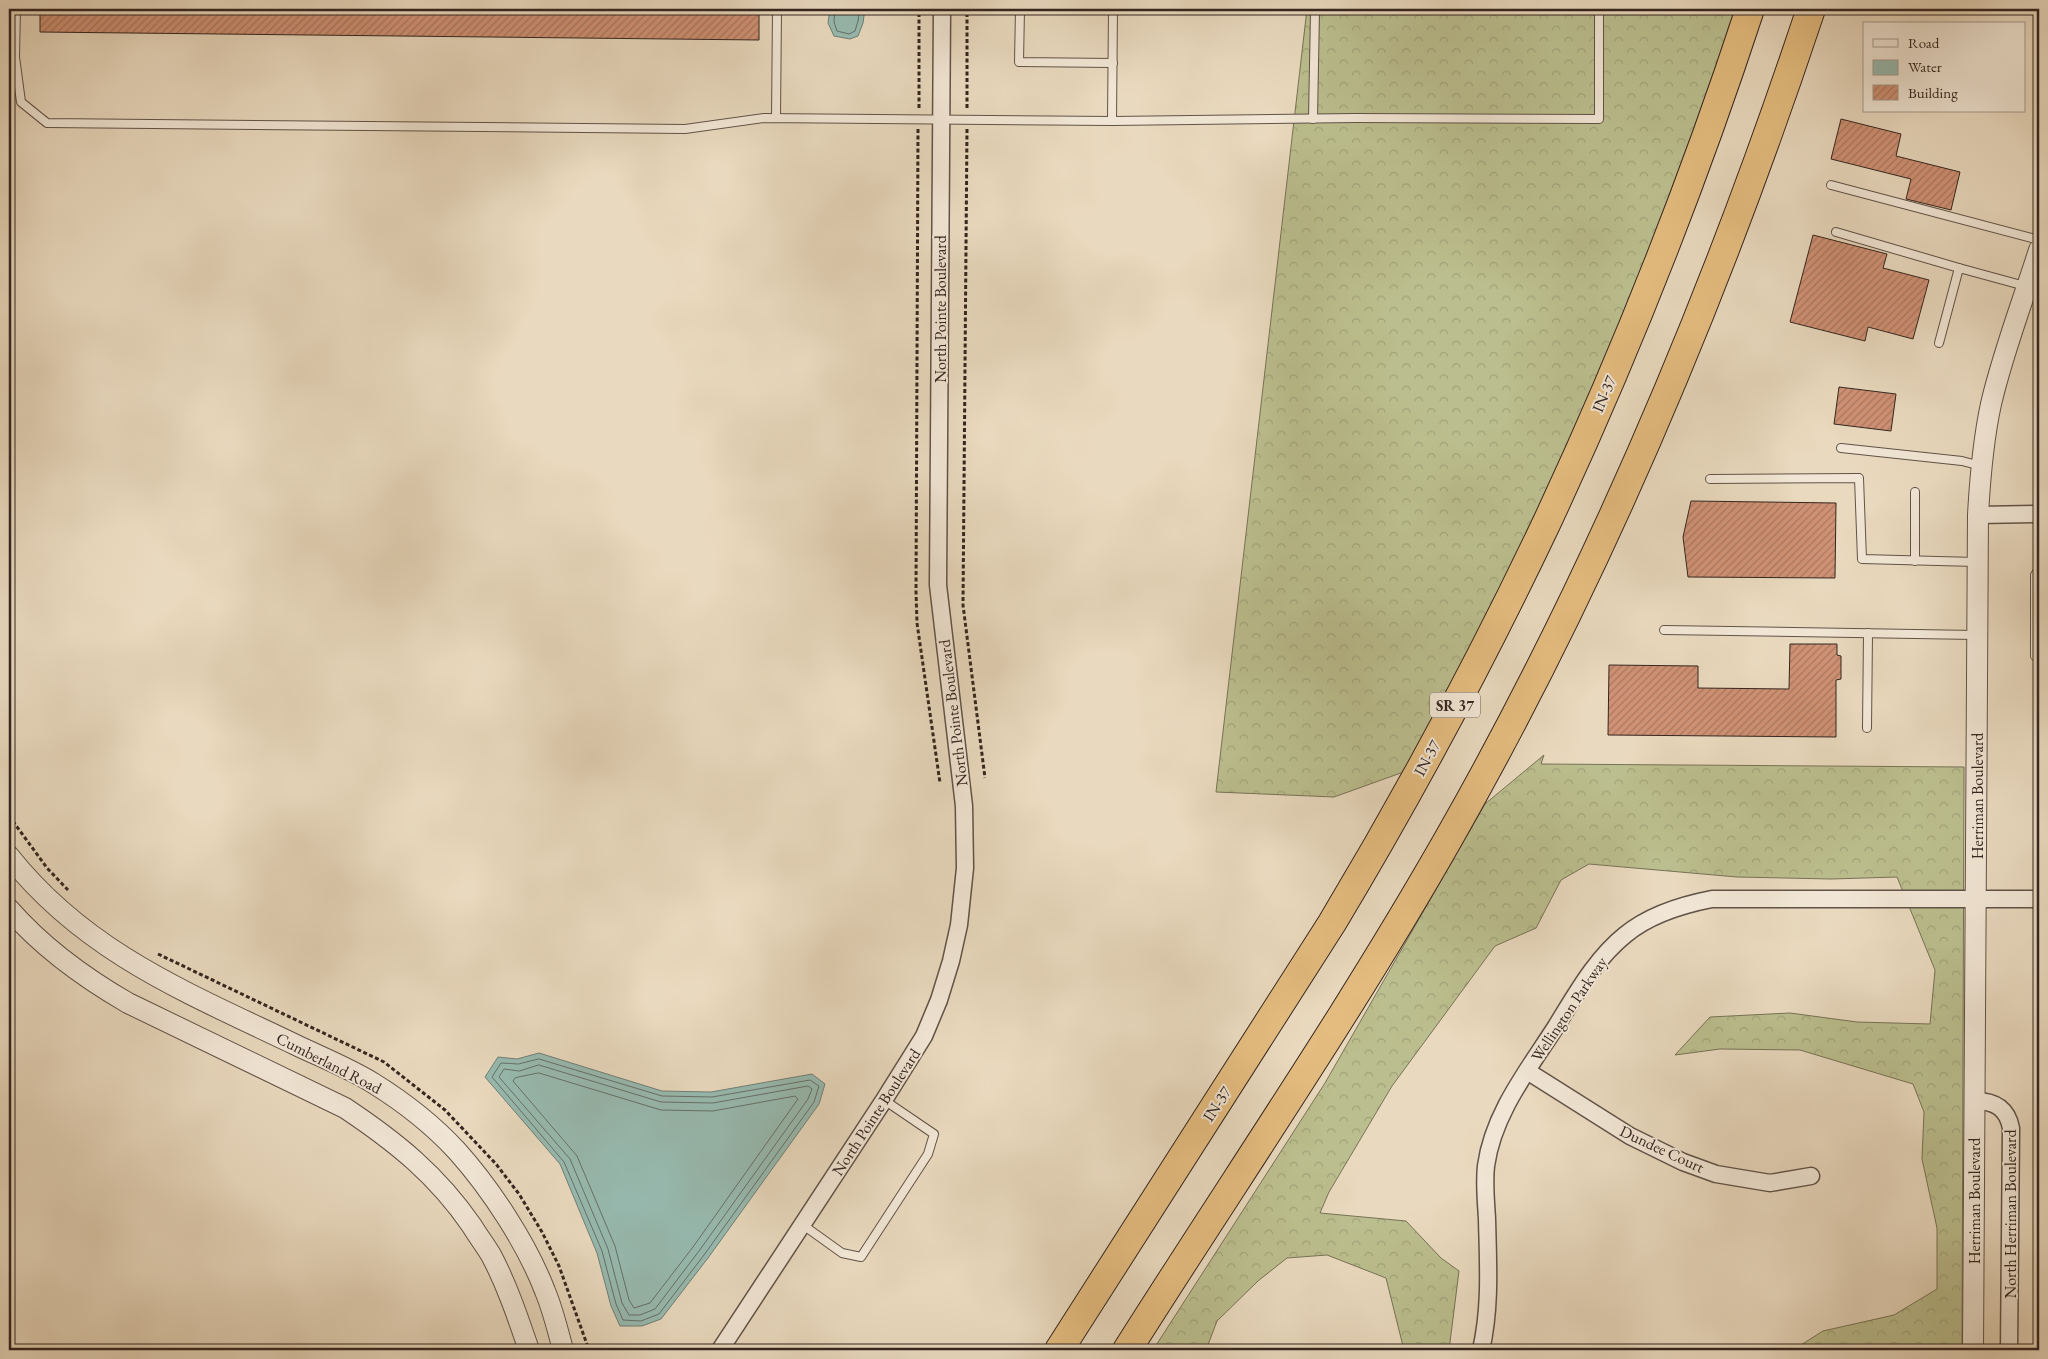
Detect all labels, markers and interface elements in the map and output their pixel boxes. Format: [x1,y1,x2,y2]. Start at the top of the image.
legend [1863,22,2026,112]
text: Road [1908,33,1940,52]
text: Water [1908,57,1942,76]
text: Building [1908,83,1958,102]
street label: North Pointe Boulevard [930,234,951,383]
street label: IN-37 [1587,372,1621,416]
street label: North Pointe Boulevard [933,638,972,788]
road number: SR 37 [1430,692,1480,718]
street label: Herriman Boulevard [1967,732,1988,859]
street label: IN-37 [1409,736,1445,780]
street label: Wellington Parkway [1526,952,1612,1065]
street label: Cumberland Road [273,1027,386,1099]
street label: North Pointe Boulevard [827,1044,925,1180]
street label: IN-37 [1198,1082,1236,1126]
street label: Dundee Court [1616,1120,1708,1178]
street label: North Herriman Boulevard [2000,1129,2021,1299]
street label: Herriman Boulevard [1964,1137,1985,1264]

